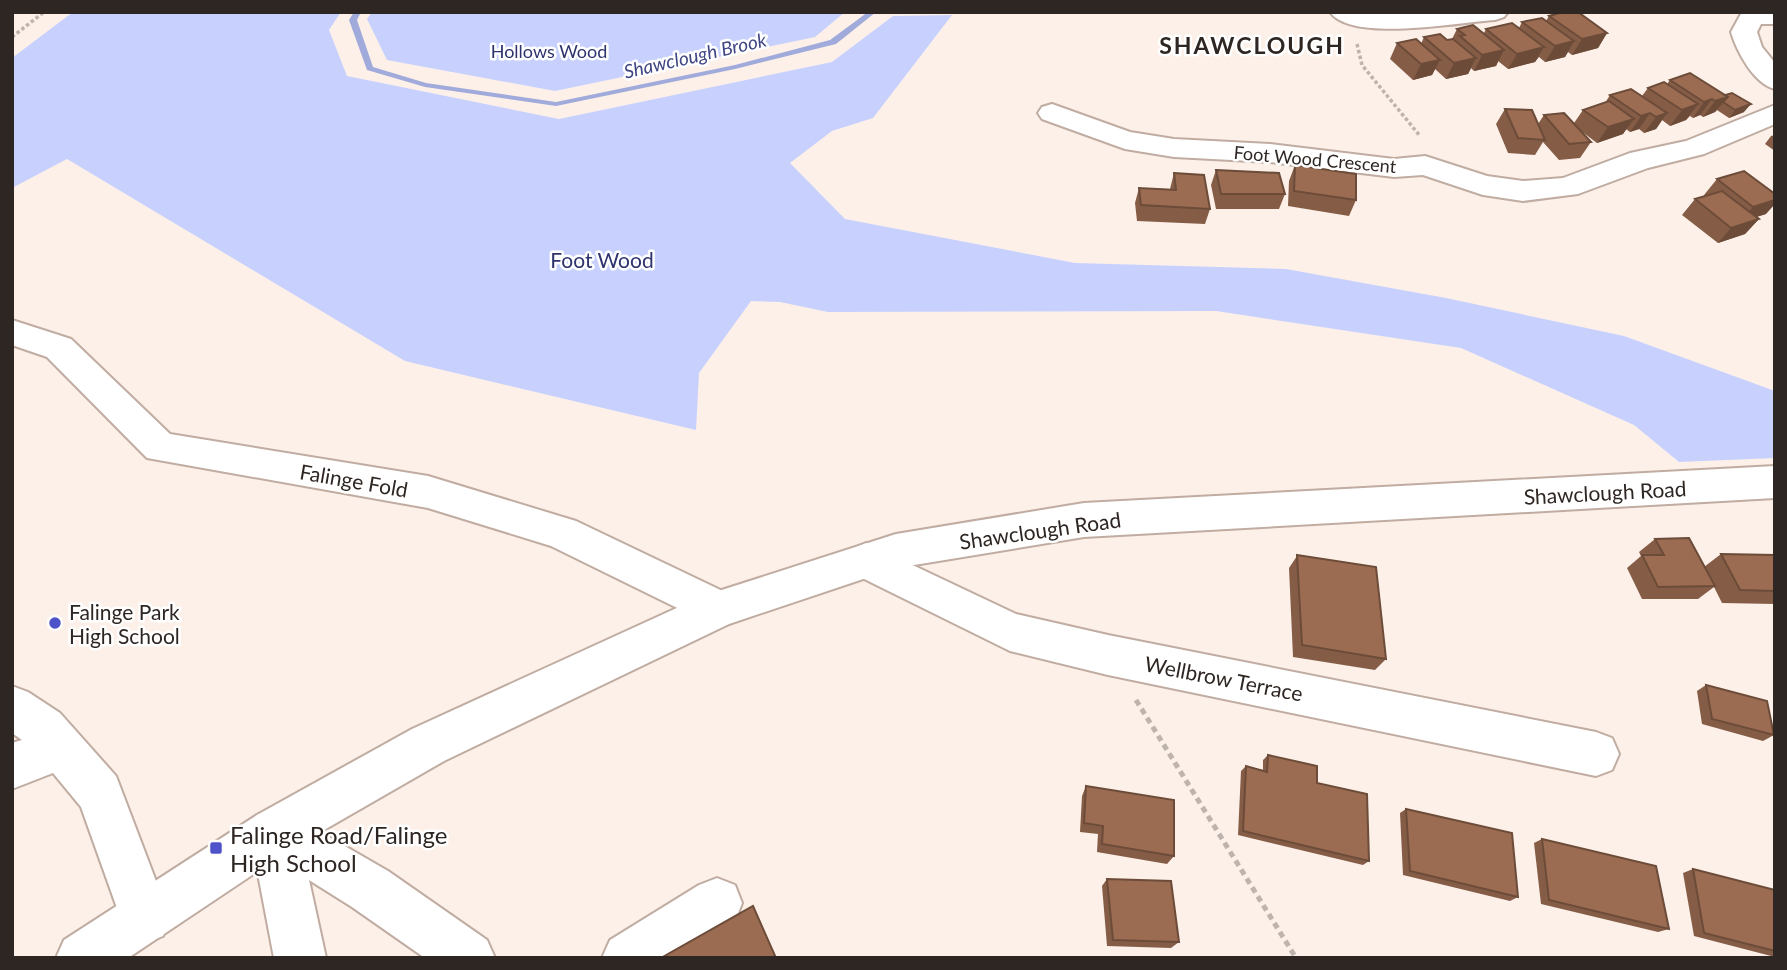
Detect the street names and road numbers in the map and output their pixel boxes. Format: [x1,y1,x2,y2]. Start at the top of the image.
street label: Foot Wood Crescent [1233,141,1398,177]
street label: Falinge Fold [298,458,410,502]
street label: Shawclough Road [1523,475,1687,509]
street label: Shawclough Road [958,506,1122,554]
street label: Wellbrow Terrace [1143,650,1305,706]

